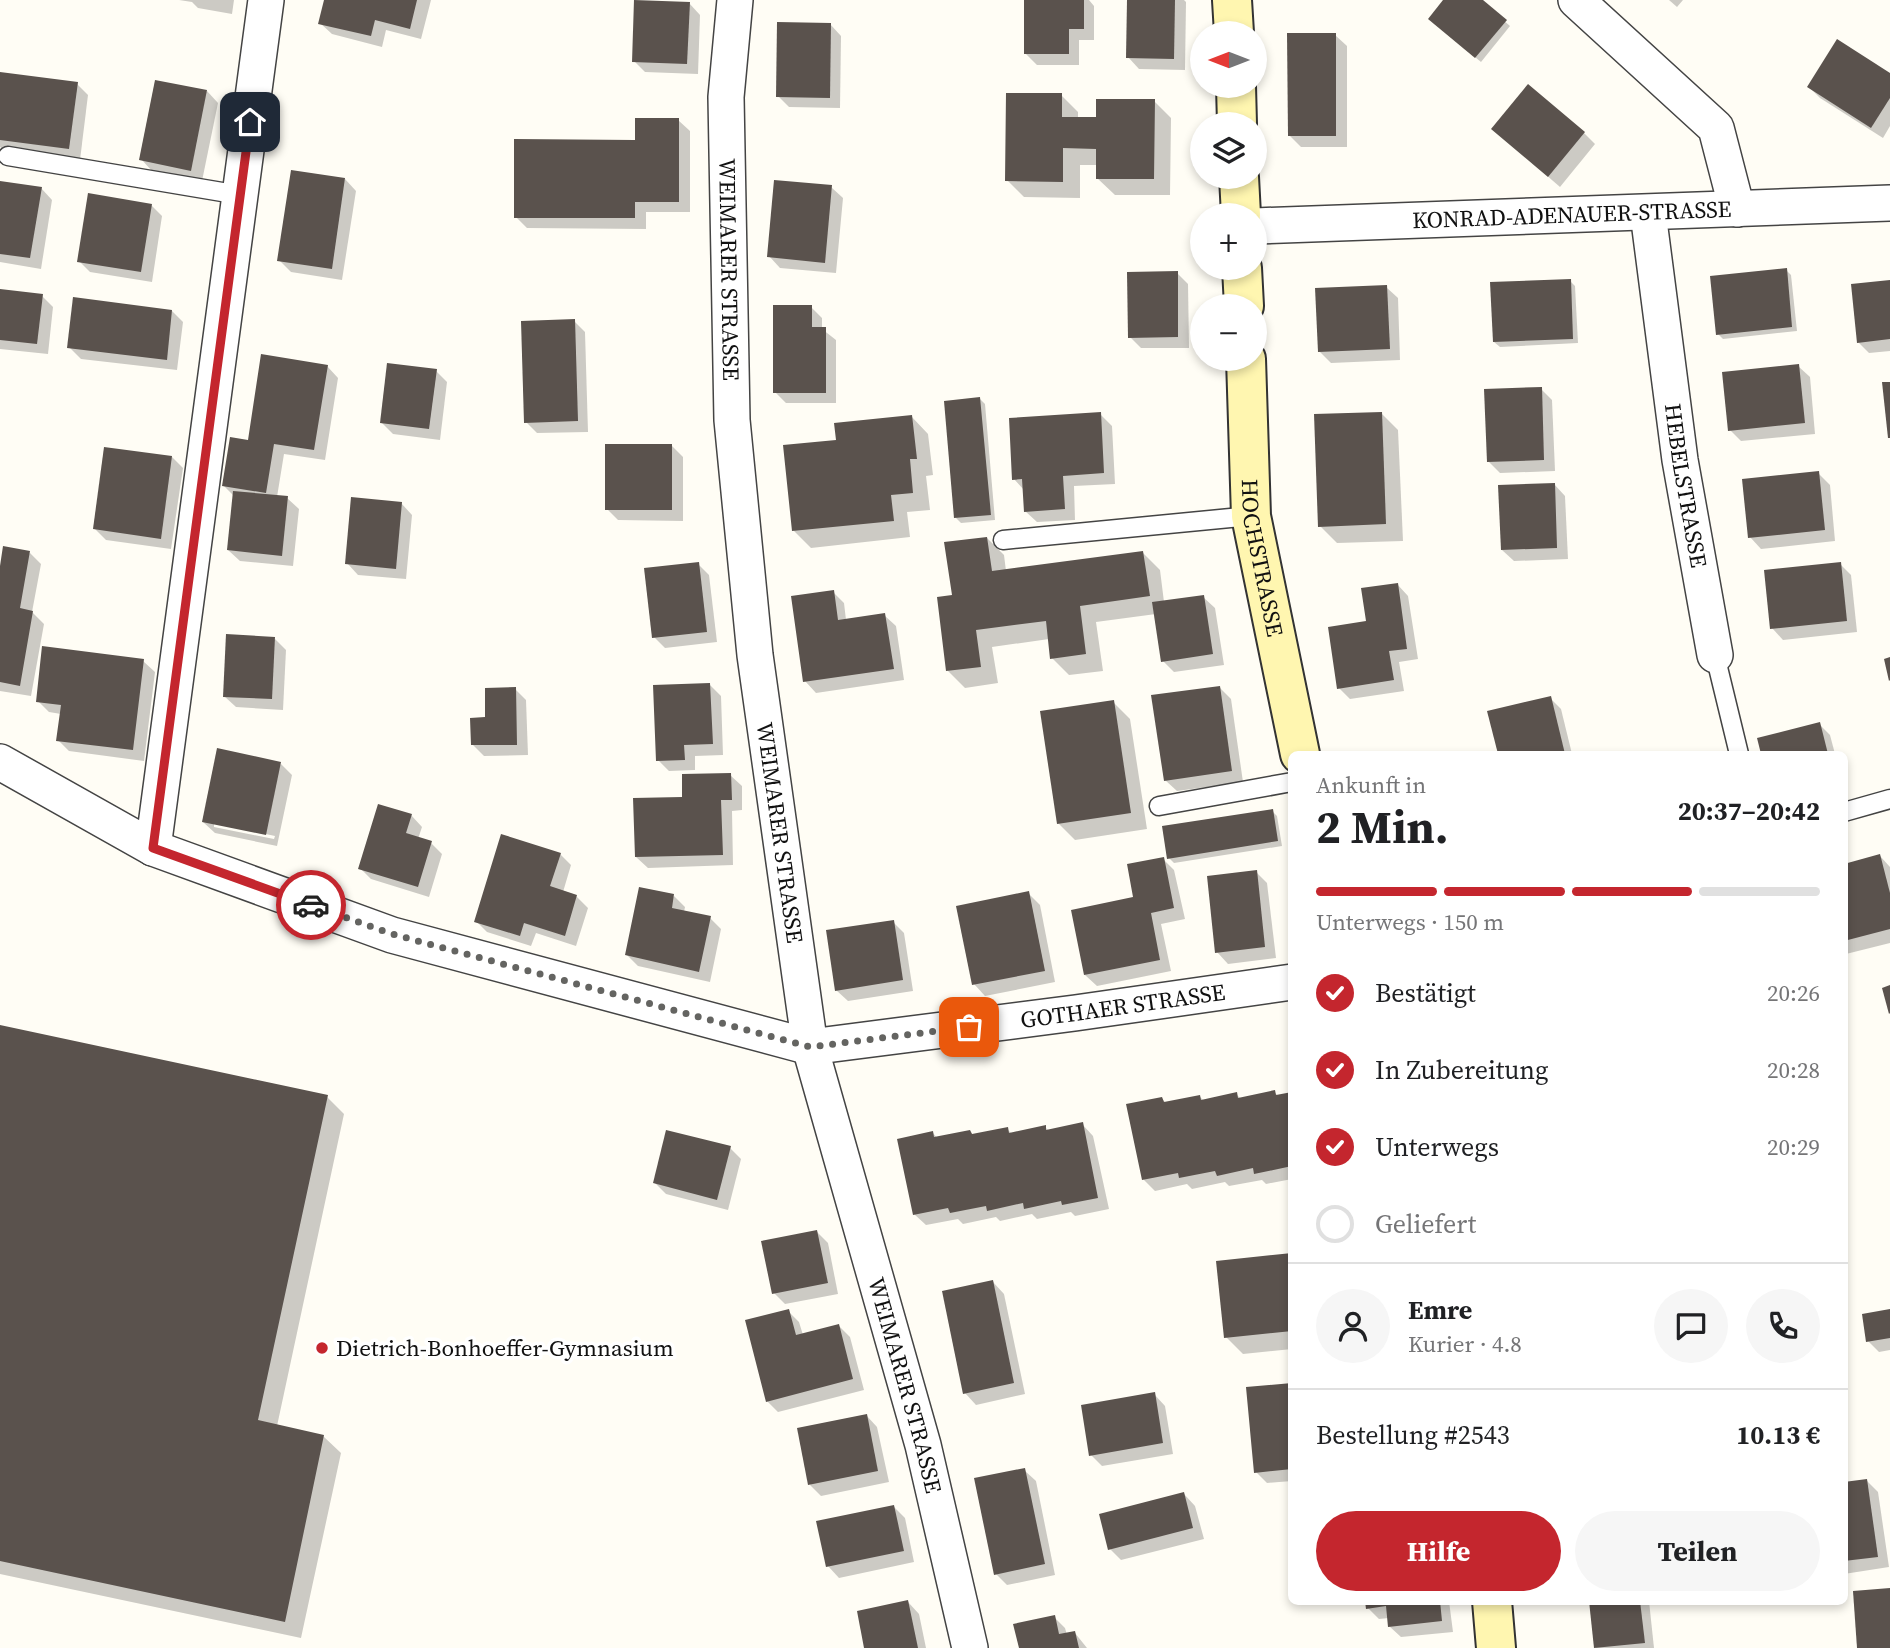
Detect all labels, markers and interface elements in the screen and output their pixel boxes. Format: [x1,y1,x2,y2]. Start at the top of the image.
north arrow [1190,21,1267,98]
map controls [1190,21,1267,371]
pin [220,92,280,152]
icon: home [231,103,269,141]
button: layers [1190,112,1267,189]
street label: WEIMARER STRASSE [711,158,747,381]
street label: KONRAD-ADENAUER-STRASSE [1412,193,1732,236]
button: + [1190,203,1267,280]
button: − [1190,294,1267,371]
street label: HEBELSTRASSE [1657,401,1715,570]
street label: HOCHSTRASSE [1234,479,1291,640]
street label: WEIMARER STRASSE [749,720,811,945]
text: Ankunft in [1316,769,1426,801]
text: 20:37–20:42 [1678,793,1820,829]
text: 2 Min. [1316,795,1449,858]
courier [276,870,346,940]
icon: car [292,886,330,924]
text: Unterwegs · 150 m [1316,906,1504,938]
icon: check [1316,974,1354,1012]
text: Bestätigt [1375,975,1476,1011]
street label: GOTHAER STRASSE [1019,976,1227,1036]
text: 20:26 [1767,977,1820,1009]
pin [939,997,999,1057]
icon: bag [950,1008,988,1046]
icon: check [1316,1051,1354,1089]
text: In Zubereitung [1375,1052,1549,1088]
text: 20:28 [1767,1054,1820,1086]
icon: check [1316,1128,1354,1166]
text: Unterwegs [1375,1129,1499,1165]
text: 20:29 [1767,1131,1820,1163]
text: Geliefert [1375,1206,1476,1242]
street label: WEIMARER STRASSE [860,1274,950,1497]
button: person [1316,1289,1390,1363]
button: chat [1654,1289,1728,1363]
button: phone [1746,1289,1820,1363]
text: Emre [1408,1292,1472,1328]
text: Kurier · 4.8 [1408,1328,1522,1360]
place label: Dietrich-Bonhoeffer-Gymnasium [336,1332,674,1364]
marker: Dietrich-Bonhoeffer-Gymnasium [314,1340,330,1356]
text: Bestellung #2543 [1316,1417,1510,1453]
text: 10.13 € [1736,1417,1820,1453]
button: Hilfe [1316,1511,1561,1591]
button: Teilen [1575,1511,1820,1591]

